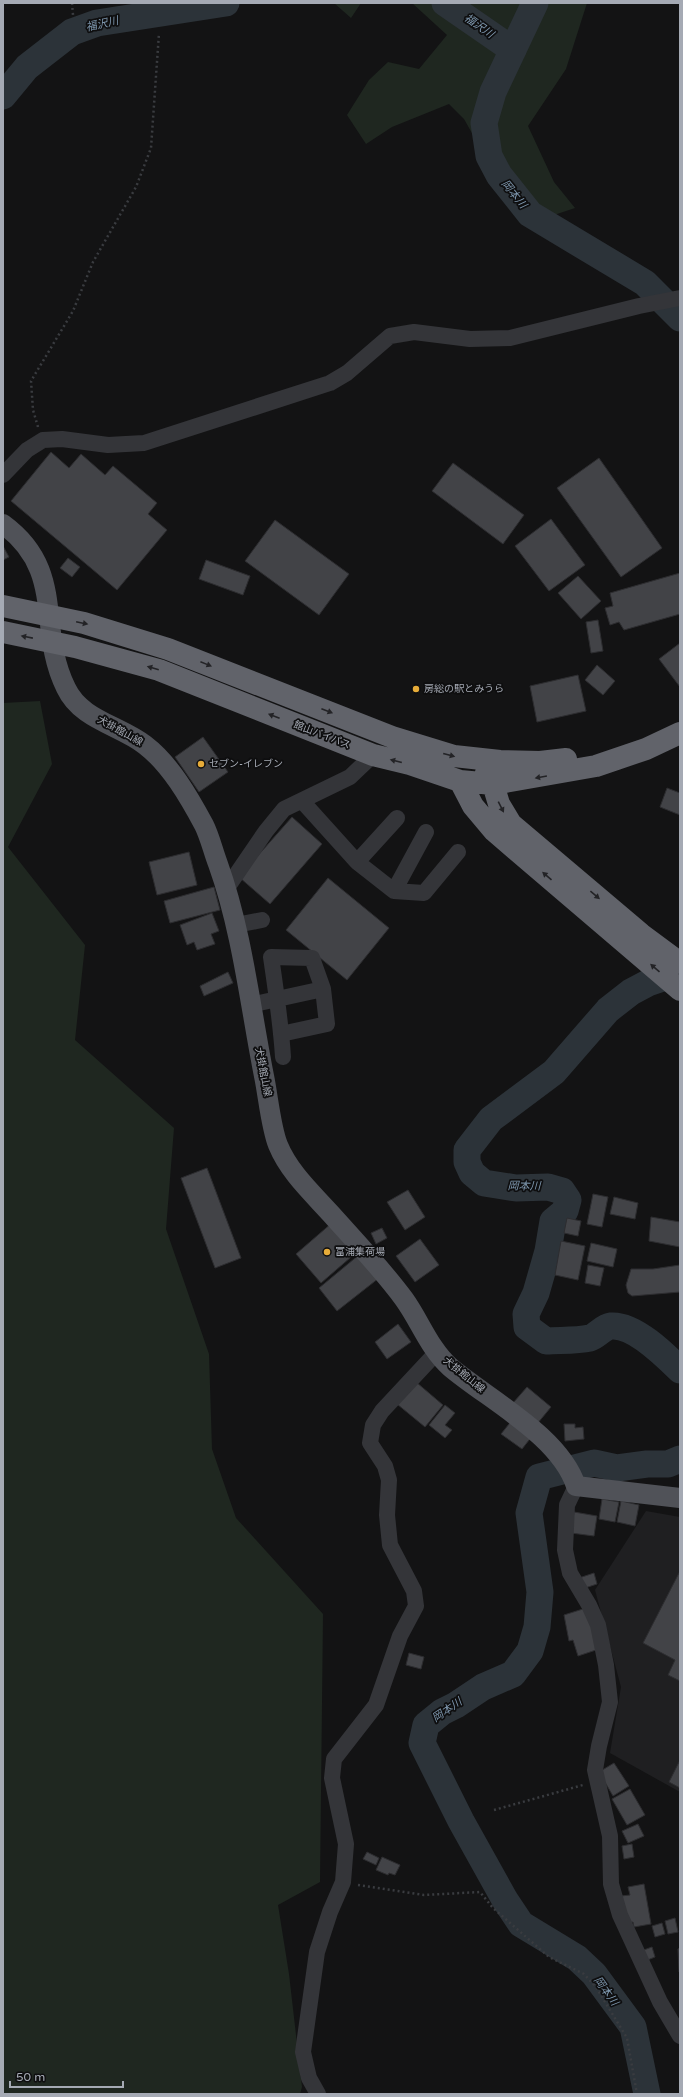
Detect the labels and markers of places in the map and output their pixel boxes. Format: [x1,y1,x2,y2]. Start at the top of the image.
place label: 房総の駅とみうら [424,683,504,695]
marker: 房総の駅とみうら [411,684,421,694]
place label: セブン-イレブン [209,758,283,770]
marker: セブン-イレブン [196,759,206,769]
place label: 富浦集荷場 [335,1246,385,1258]
marker: 富浦集荷場 [322,1247,332,1257]

